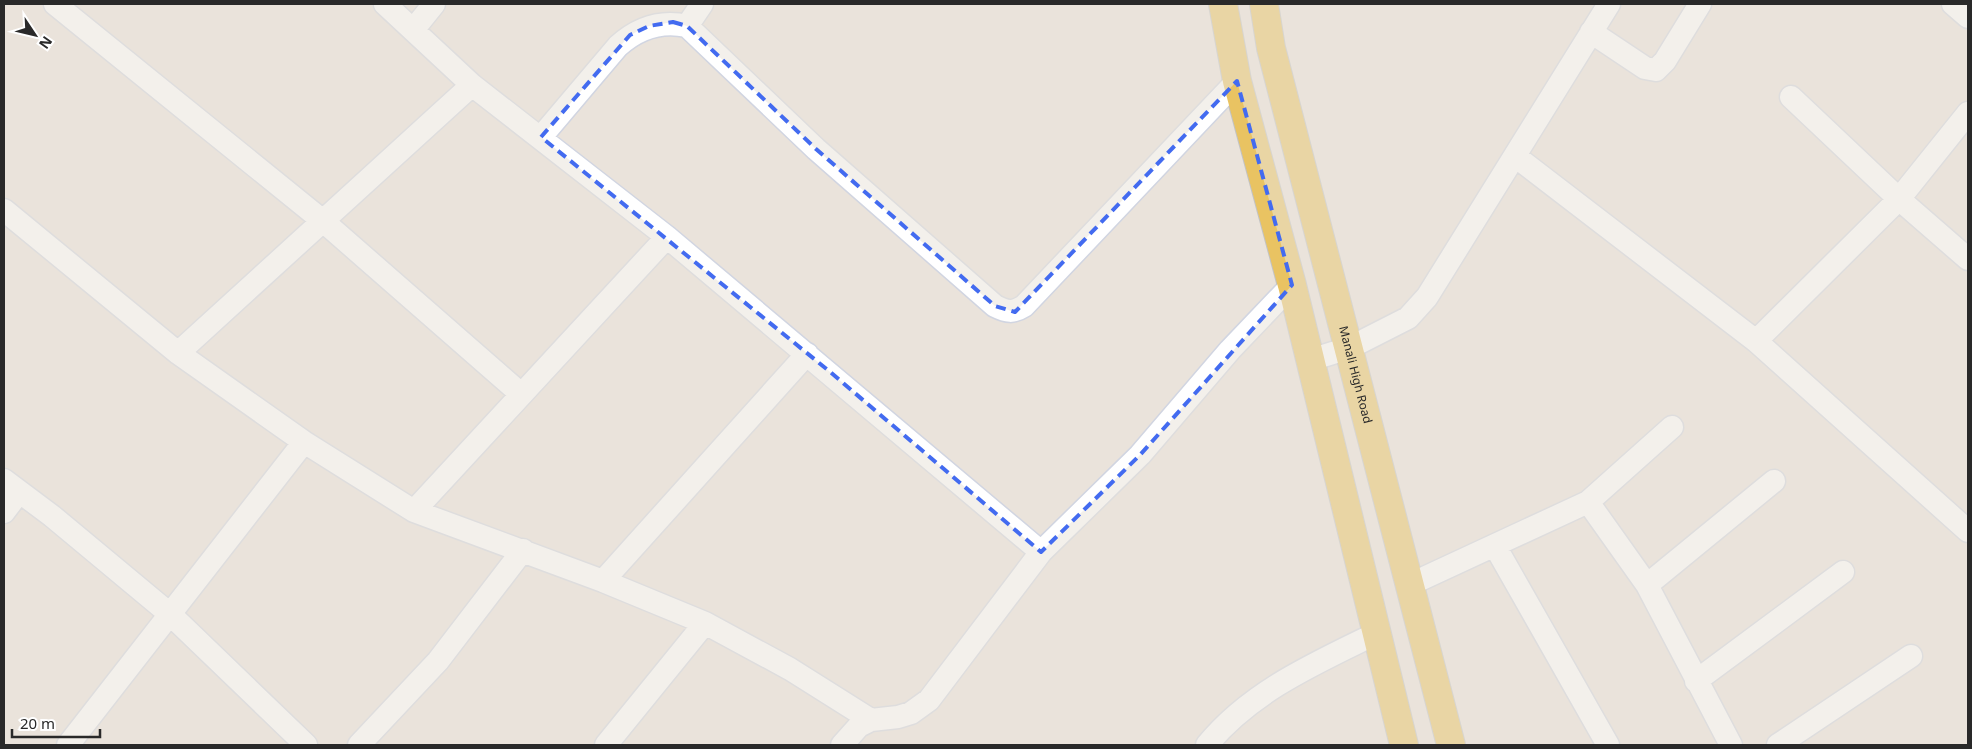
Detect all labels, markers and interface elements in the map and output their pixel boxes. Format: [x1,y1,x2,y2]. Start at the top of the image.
north arrow [10,10,60,60]
text: N [35,33,57,53]
street label: Manali High Road [1335,324,1377,425]
scale bar [12,706,100,738]
text: 20 m [20,713,55,733]

